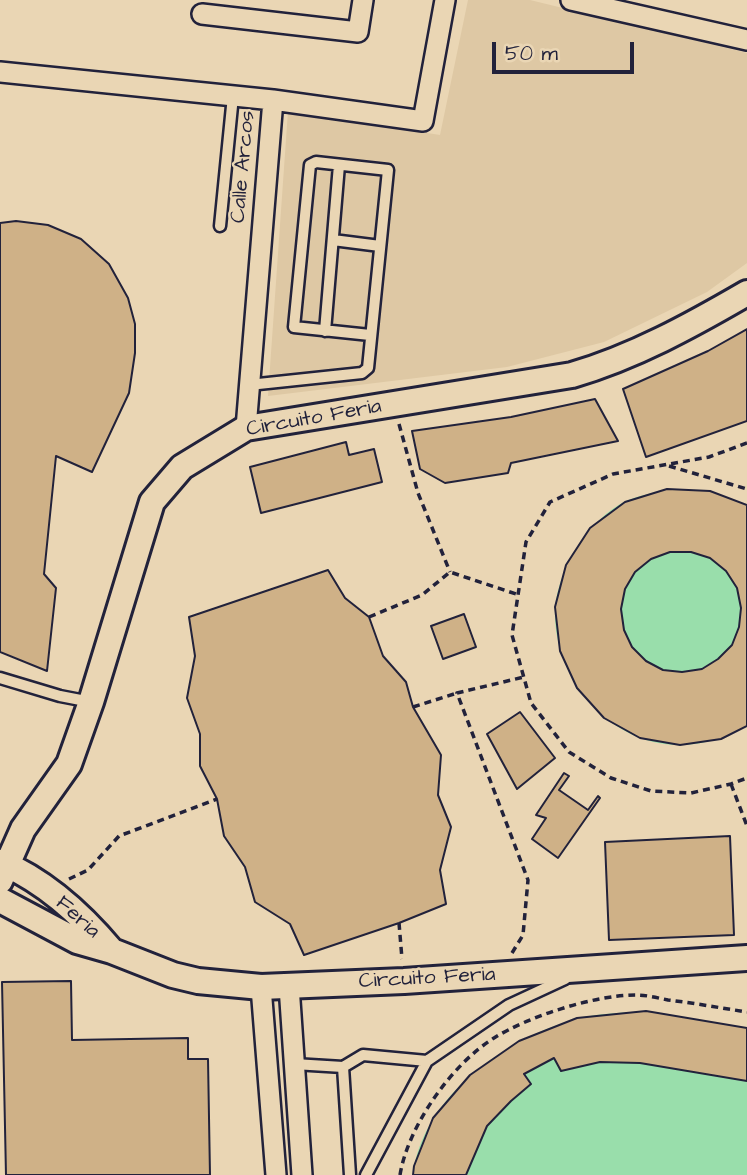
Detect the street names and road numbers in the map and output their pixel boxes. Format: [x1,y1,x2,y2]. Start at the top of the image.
street label: Calle Arcos [227,110,261,224]
street label: Circuito Feria [244,395,384,443]
street label: Feria [49,891,105,945]
street label: Circuito Feria [358,963,496,995]

